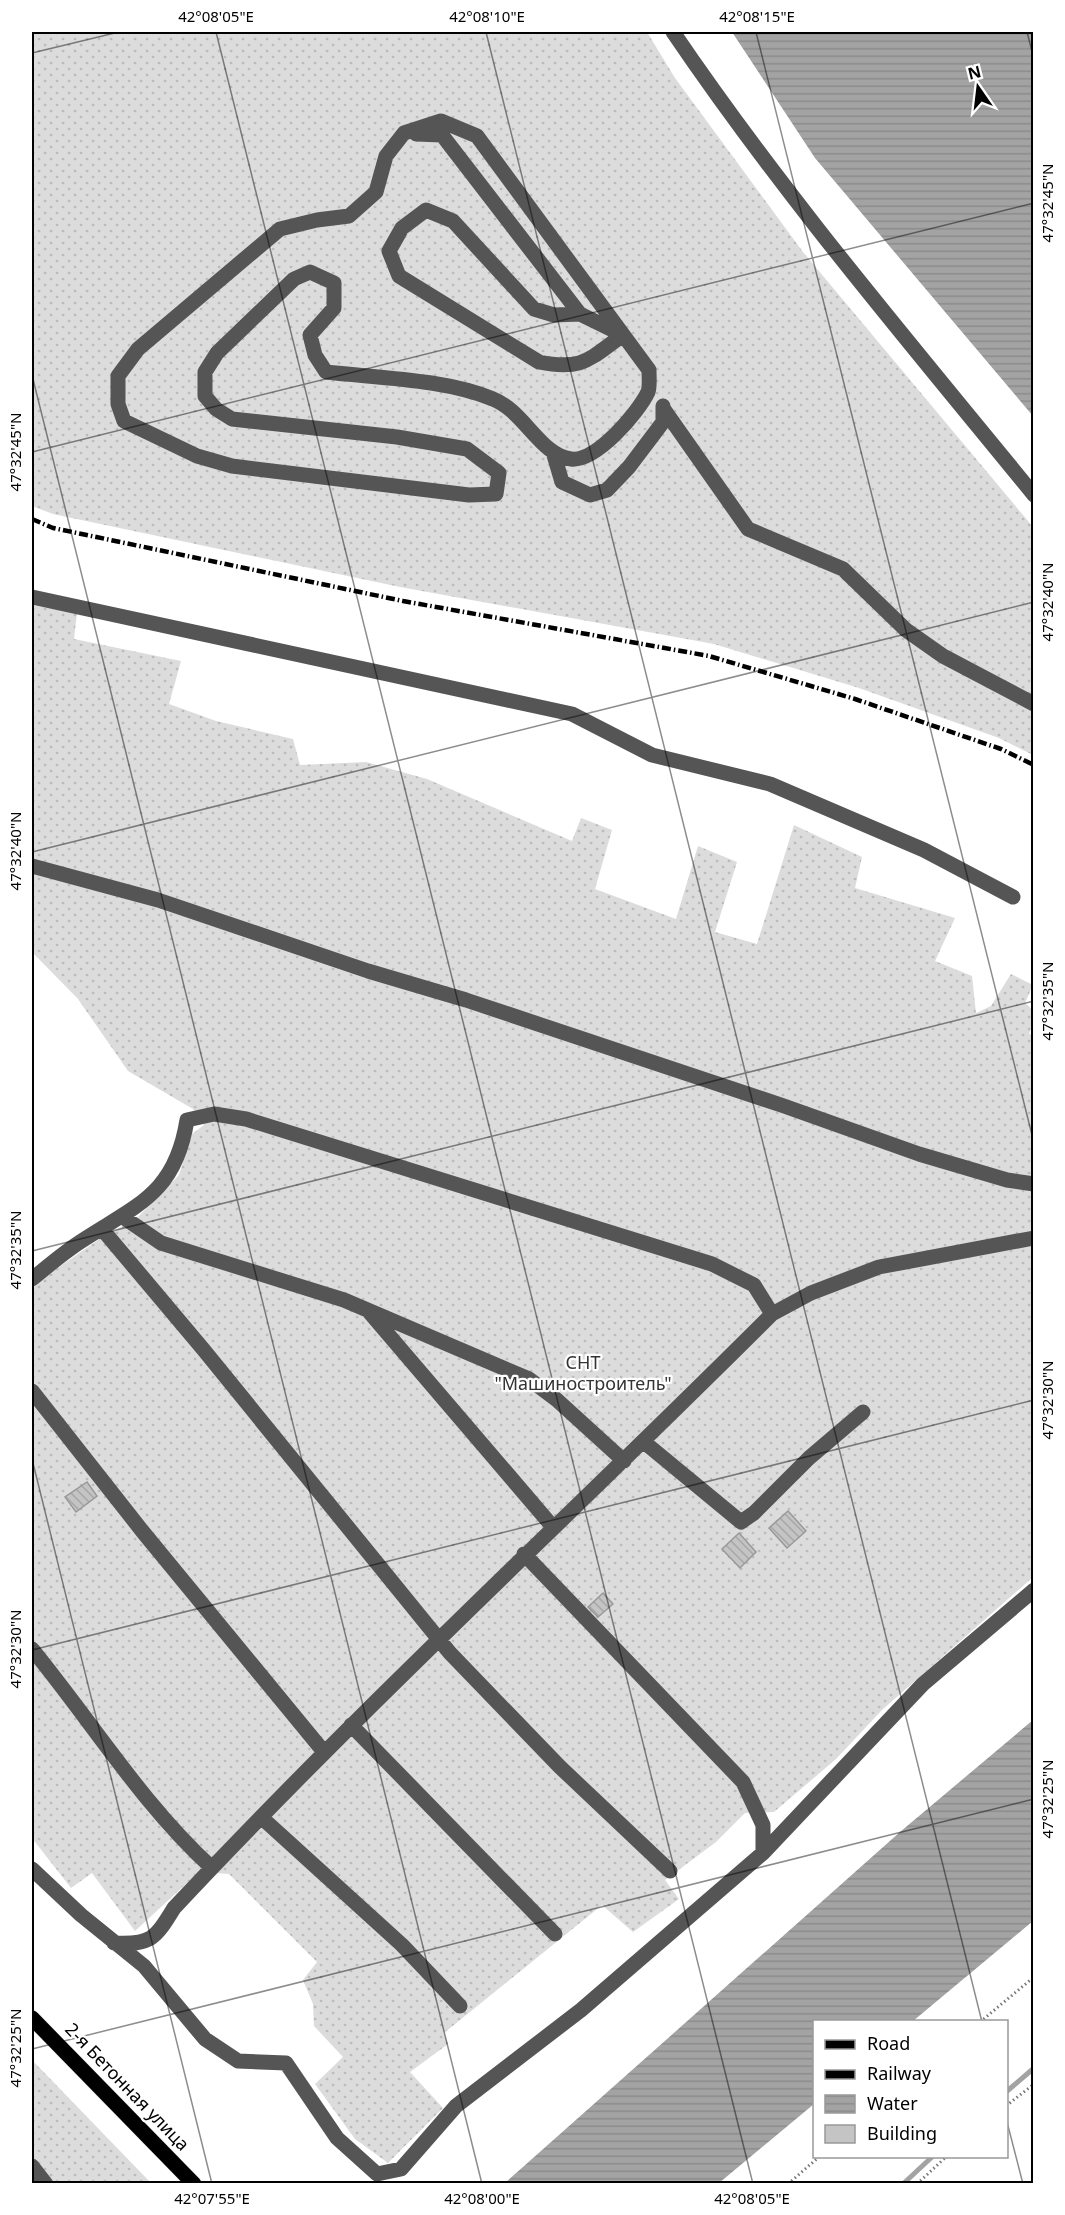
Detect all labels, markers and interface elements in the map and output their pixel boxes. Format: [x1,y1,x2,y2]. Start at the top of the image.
text: 42°08'05"E [178,6,254,26]
text: 42°08'10"E [449,6,525,26]
text: 42°08'15"E [719,6,795,26]
north arrow [948,57,1008,117]
text: N [965,60,983,85]
text: 47°32'45"N [1037,164,1057,242]
text: 47°32'45"N [5,413,25,491]
text: 47°32'40"N [1037,563,1057,641]
text: 47°32'40"N [5,812,25,890]
text: 47°32'35"N [1037,962,1057,1040]
text: 47°32'35"N [5,1211,25,1289]
park label: СНТ "Машиностроитель" [494,1350,672,1395]
text: 47°32'30"N [1037,1361,1057,1439]
text: 47°32'30"N [5,1610,25,1688]
text: 47°32'25"N [1037,1760,1057,1838]
text: 47°32'25"N [5,2009,25,2087]
street label: 2-я Бетонная улица [60,2017,195,2155]
legend [813,2020,1008,2158]
text: Road [867,2031,910,2055]
text: Railway [867,2061,932,2085]
text: Water [867,2091,918,2115]
text: Building [867,2121,937,2145]
text: 42°07'55"E [174,2188,250,2208]
text: 42°08'00"E [444,2188,520,2208]
text: 42°08'05"E [714,2188,790,2208]

